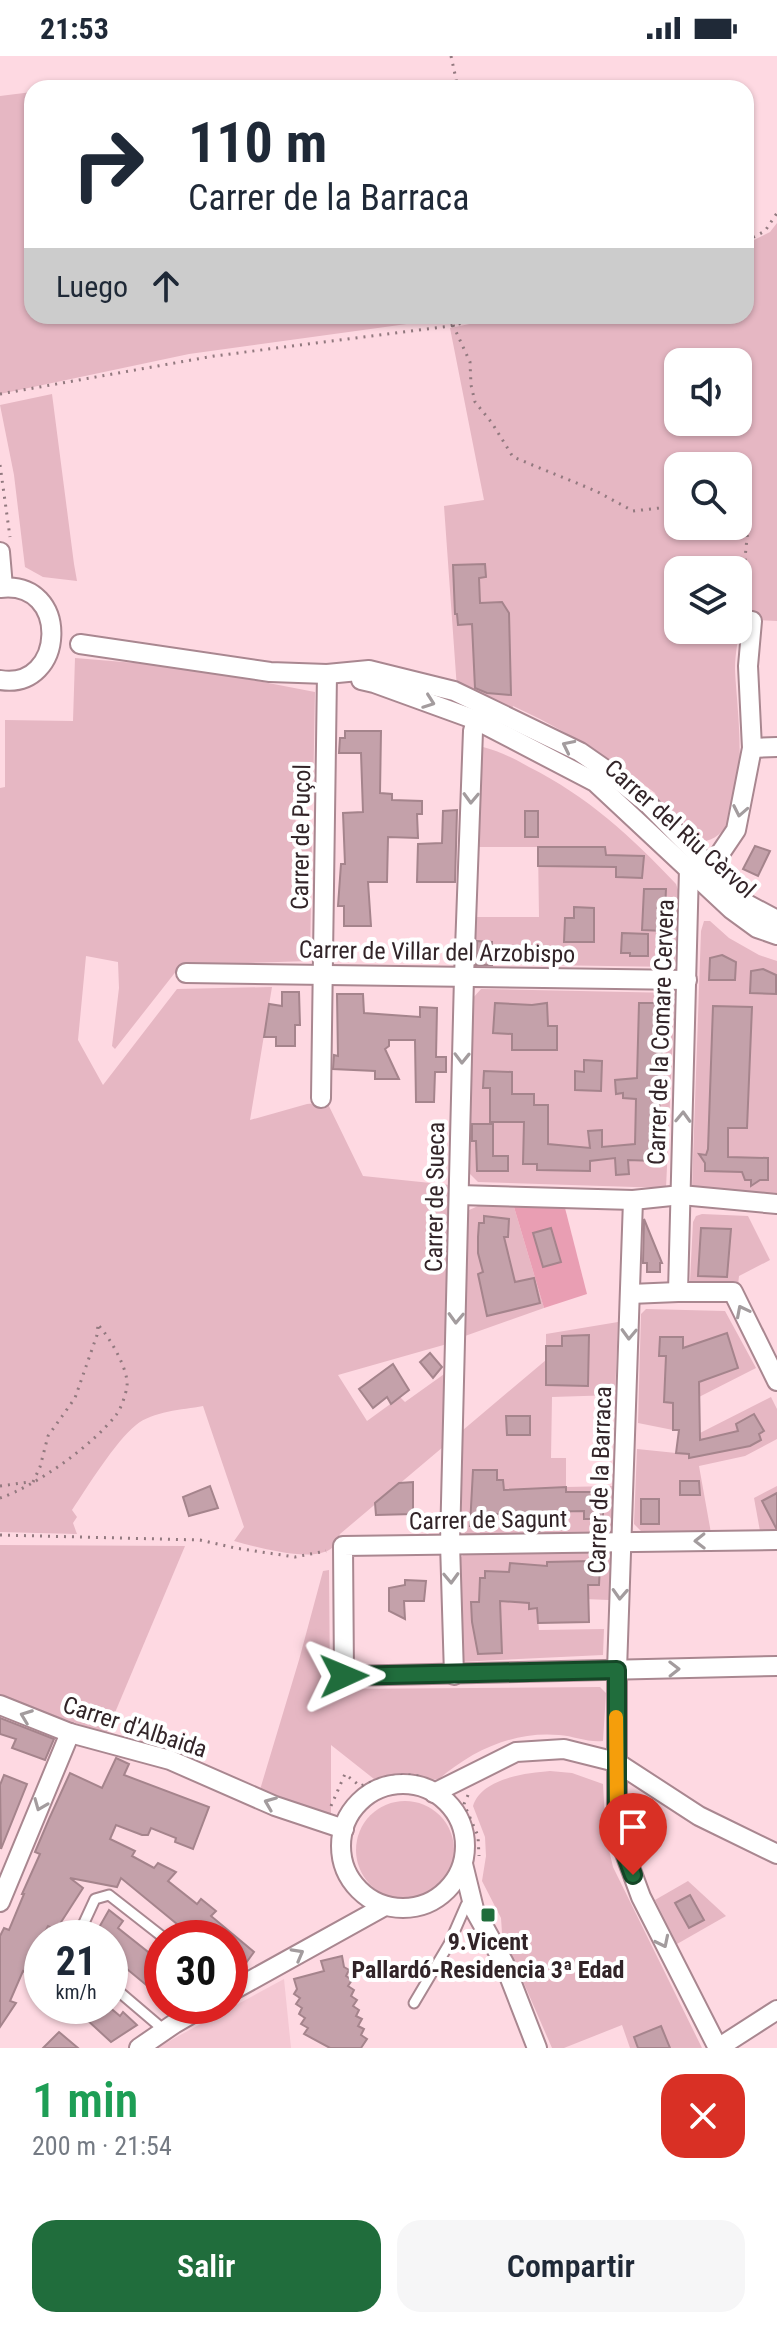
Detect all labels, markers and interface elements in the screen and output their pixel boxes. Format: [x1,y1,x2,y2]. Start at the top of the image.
text: 21:53 [40,11,109,46]
text: 110 m [188,110,327,176]
icon: right [56,112,160,216]
text: Carrer de la Barraca [188,177,469,219]
icon: ahead [144,264,188,308]
text: Luego [56,269,128,304]
map controls [664,348,752,644]
button: sound [664,348,752,436]
button: search [664,452,752,540]
button: layers [664,556,752,644]
one-way arrow [421,693,435,709]
one-way arrow [562,741,577,756]
street label: Carrer del Riu Cèrvol [599,754,761,904]
street label: Carrer de Puçol [286,764,316,910]
one-way arrow [462,792,479,805]
one-way arrow [732,803,749,817]
street label: Carrer de la Comare Cervera [642,899,680,1165]
street label: Carrer de Villar del Arzobispo [299,936,575,968]
one-way arrow [453,1052,471,1065]
one-way arrow [674,1110,692,1123]
street label: Carrer de Sueca [420,1122,450,1272]
one-way arrow [736,1305,752,1320]
one-way arrow [447,1312,464,1325]
one-way arrow [620,1328,637,1341]
street label: Carrer de la Barraca [583,1386,617,1574]
street label: Carrer de Sagunt [409,1505,567,1535]
one-way arrow [693,1532,706,1550]
one-way arrow [442,1572,459,1585]
one-way arrow [612,1588,629,1601]
position arrow [302,1634,386,1718]
one-way arrow [668,1660,681,1678]
street label: Carrer d'Albaida [59,1691,211,1763]
one-way arrow [20,1709,34,1725]
pin [599,1793,667,1875]
one-way arrow [33,1797,50,1811]
one-way arrow [264,1797,278,1813]
icon: arrive [611,1805,655,1849]
marker: 9.Vicent Pallardó-Residencia 3ª Edad [479,1906,497,1924]
speed limit sign: 30 [144,1920,248,2024]
place label: 9.Vicent Pallardó-Residencia 3ª Edad [351,1928,625,1984]
one-way arrow [654,1934,669,1949]
text: 21 [56,1938,96,1985]
one-way arrow [290,1949,304,1964]
text: km/h [55,1980,97,2004]
text: 1 min [32,2072,138,2129]
button: close [661,2074,745,2158]
text: 200 m · 21:54 [32,2131,172,2161]
button: Salir [32,2220,381,2312]
button: Compartir [397,2220,745,2312]

